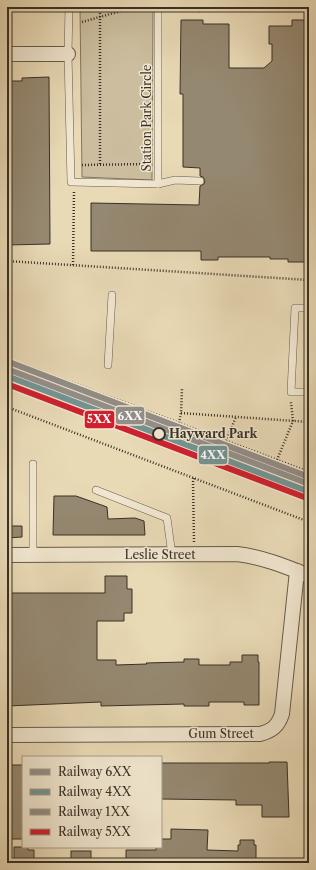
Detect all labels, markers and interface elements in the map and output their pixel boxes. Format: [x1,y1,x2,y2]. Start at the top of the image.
street label: Station Park Circle [139,64,154,172]
line badge: 6XX [115,406,145,425]
text: 6XX [118,409,143,423]
line badge: 5XX [84,410,115,429]
text: 5XX [87,412,112,426]
place label: Hayward Park [169,426,259,441]
marker: Hayward Park [152,427,166,441]
line badge: 4XX [198,445,228,465]
text: 4XX [201,448,226,462]
street label: Leslie Street [125,547,196,562]
street label: Gum Street [188,726,254,741]
legend [22,756,162,848]
text: Railway 6XX [58,764,132,779]
text: Railway 4XX [58,784,132,799]
text: Railway 1XX [58,804,130,819]
text: Railway 5XX [58,824,131,839]

